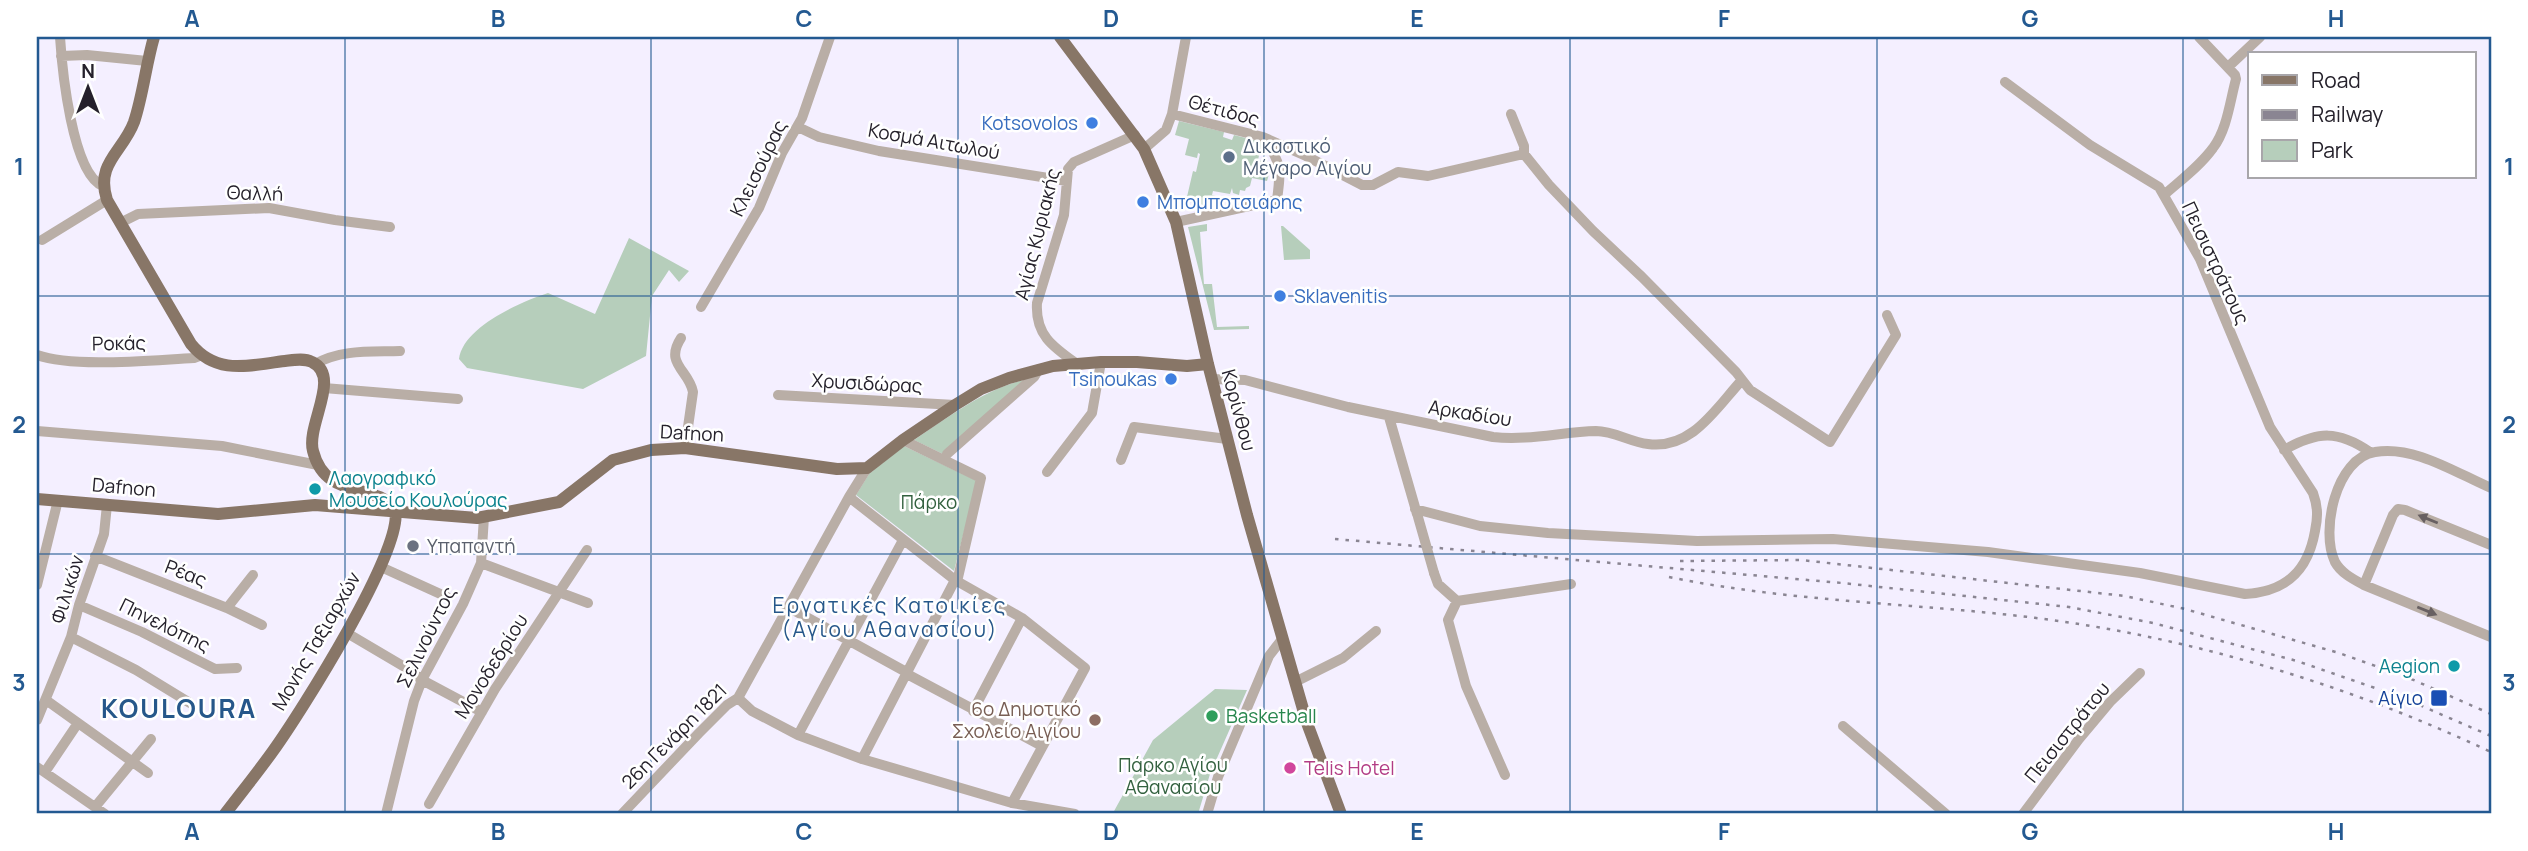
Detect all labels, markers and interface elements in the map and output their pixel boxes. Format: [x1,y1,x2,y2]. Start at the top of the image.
text: A [184,2,200,34]
text: B [491,2,505,34]
text: C [796,2,813,34]
text: D [1103,2,1119,34]
text: E [1410,2,1424,34]
text: F [1718,2,1730,34]
text: G [2022,2,2039,34]
text: H [2328,2,2344,34]
north arrow [52,52,122,122]
legend [2248,52,2476,178]
text: N [81,58,95,84]
text: Road [2311,66,2361,94]
street label: Θέτιδος [1186,88,1262,132]
text: Railway [2311,100,2383,128]
place label: Kotsovolos [982,110,1078,136]
street label: Κλεισούρας [723,115,793,221]
marker: Kotsovolos [1084,115,1100,131]
street label: Κοσμά Αιτωλού [866,117,1002,165]
place label: Δικαστικό Μέγαρο Αιγίου [1243,133,1372,181]
text: Park [2311,136,2353,164]
marker: Δικαστικό Μέγαρο Αιγίου [1221,149,1237,165]
text: 1 [14,150,24,182]
text: 1 [2504,150,2514,182]
street label: Αγίας Κυριακής [1008,165,1066,303]
street label: Θαλλή [226,179,284,207]
place label: Μπομποτσιάρης [1157,189,1303,215]
marker: Μπομποτσιάρης [1135,194,1151,210]
street label: Πεισιστράτους [2176,197,2256,329]
place label: Sklavenitis [1294,283,1388,309]
marker: Sklavenitis [1272,288,1288,304]
street label: Ροκάς [92,330,146,356]
place label: Tsinoukas [1069,366,1157,392]
street label: Κορίνθου [1216,366,1262,454]
street label: Χρυσιδώρας [811,367,923,399]
marker: Tsinoukas [1163,371,1179,387]
street label: Αρκαδίου [1427,394,1513,432]
text: 2 [12,408,26,440]
text: 2 [2502,408,2516,440]
street label: Dafnon [659,418,725,448]
place label: Λαογραφικό Μουσείο Κουλούρας [329,465,508,513]
street label: Dafnon [91,471,157,503]
marker: Λαογραφικό Μουσείο Κουλούρας [307,481,323,497]
park label: Πάρκο [901,489,957,515]
one-way arrow [2417,514,2438,525]
place label: Υπαπαντή [427,533,516,559]
marker: Υπαπαντή [405,538,421,554]
street label: Φιλικών [44,551,90,626]
street label: Ρέας [161,553,211,593]
street label: Μονής Ταξιαρχών [266,567,366,715]
street label: Σελινούντος [390,582,462,692]
district label: Εργατικές Κατοικίες (Αγίου Αθανασίου) [773,591,1007,643]
street label: Πηνελόπης [115,592,215,658]
one-way arrow [2417,605,2438,616]
street label: Μονοδεδρίου [448,609,534,723]
place label: Aegion [2379,653,2440,679]
marker: Aegion [2446,658,2462,674]
text: 3 [12,666,26,698]
text: 3 [2502,666,2516,698]
street label: Πεισιστράτου [2018,676,2116,788]
street label: 26η Γενάρη 1821 [615,677,733,795]
place label: Αίγιο [2378,685,2423,711]
marker: Αίγιο [2429,688,2449,708]
district label: KOULOURA [101,690,257,726]
place label: 6ο Δημοτικό Σχολείο Αιγίου [952,696,1081,744]
place label: Basketball [1226,703,1317,729]
marker: Basketball [1204,708,1220,724]
marker: 6ο Δημοτικό Σχολείο Αιγίου [1087,712,1103,728]
park label: Πάρκο Αγίου Αθανασίου [1118,752,1228,800]
place label: Telis Hotel [1304,755,1395,781]
marker: Telis Hotel [1282,760,1298,776]
text: A [184,815,200,847]
text: B [491,815,505,847]
text: C [796,815,813,847]
text: D [1103,815,1119,847]
text: E [1410,815,1424,847]
text: F [1718,815,1730,847]
text: G [2022,815,2039,847]
text: H [2328,815,2344,847]

